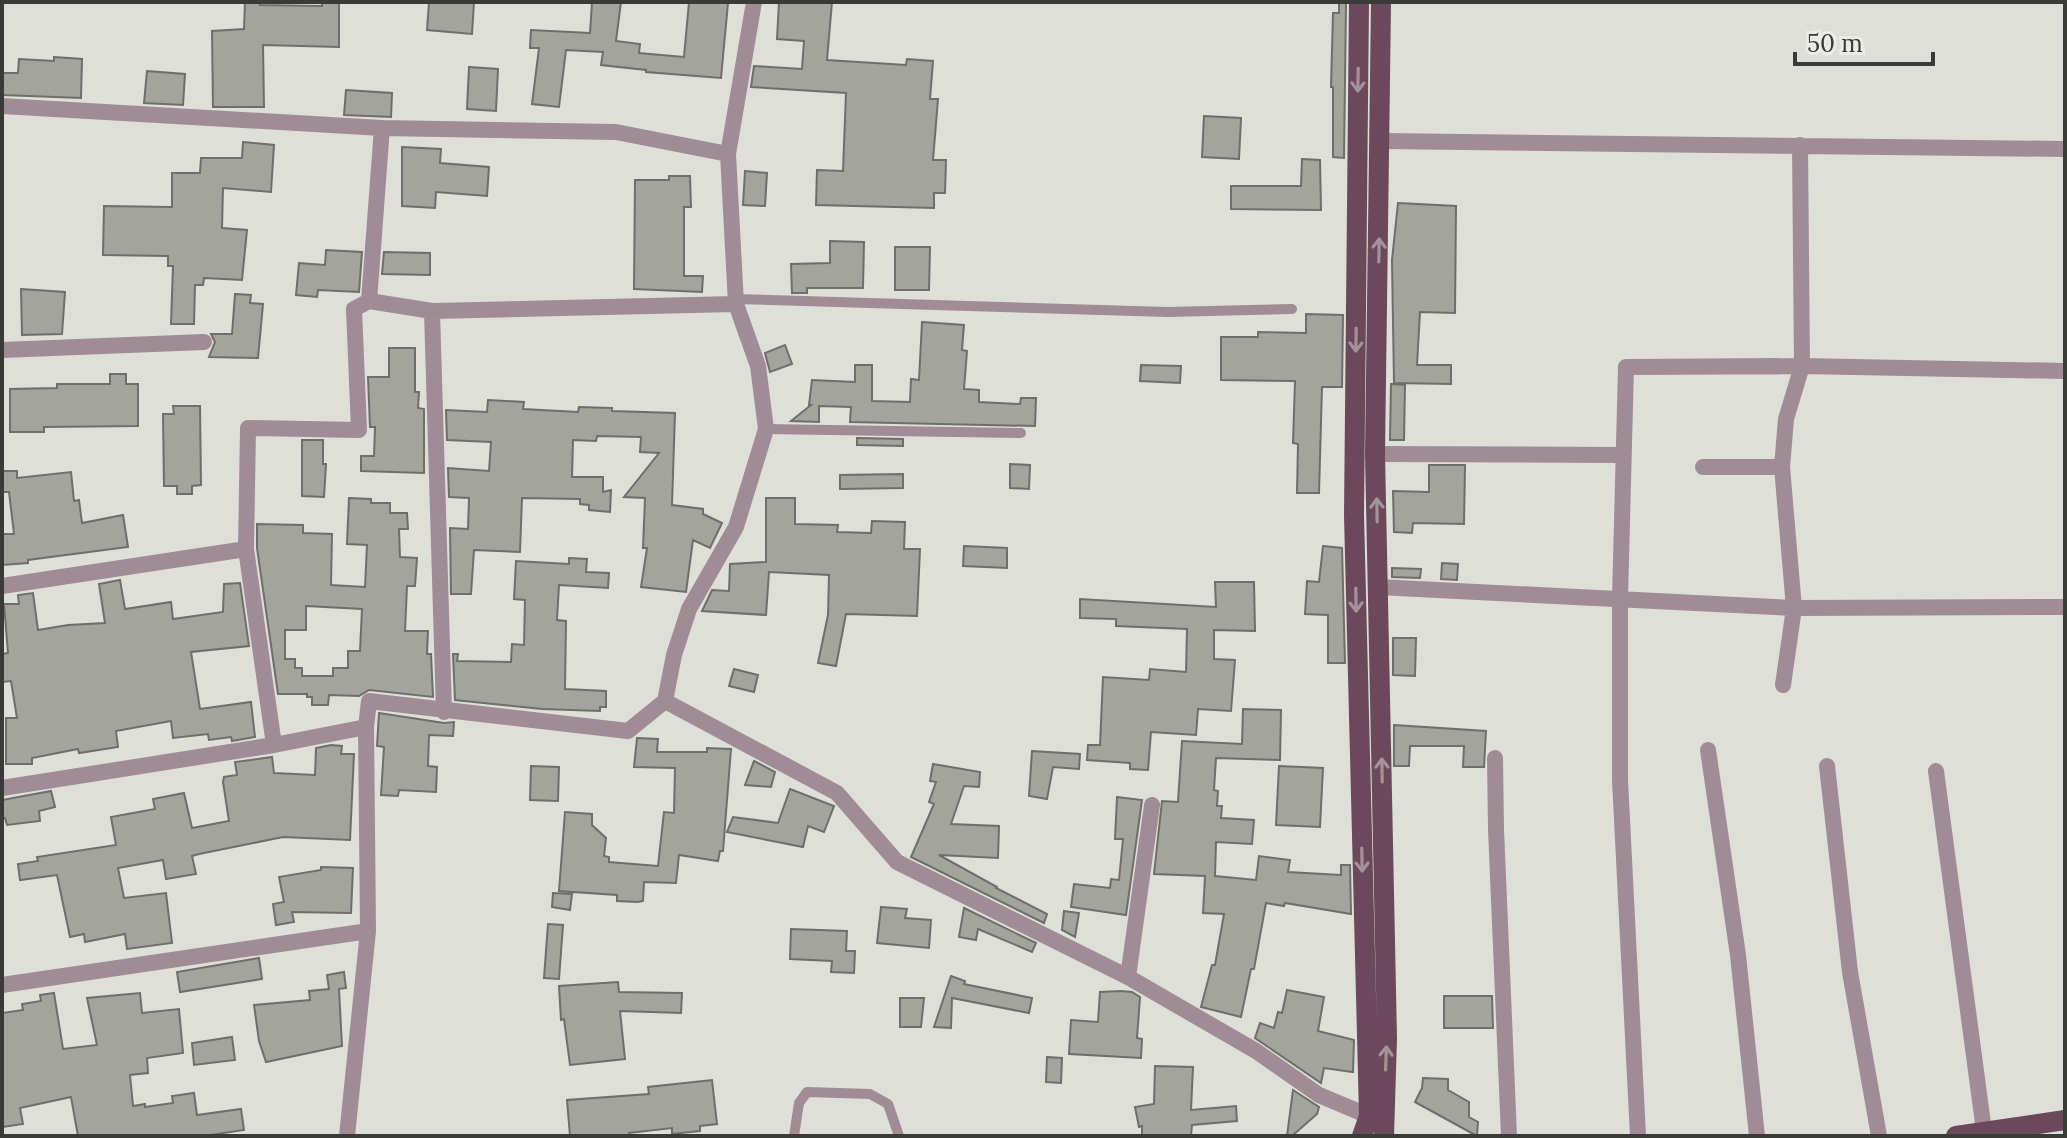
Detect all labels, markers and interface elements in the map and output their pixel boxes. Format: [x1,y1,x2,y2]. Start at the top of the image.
scale bar [1795,16,1933,66]
text: 50 m [1807,28,1863,59]
one-way arrow [1350,66,1366,93]
one-way arrow [1371,237,1387,264]
one-way arrow [1348,326,1363,353]
one-way arrow [1369,497,1384,524]
one-way arrow [1348,586,1364,613]
one-way arrow [1374,757,1389,784]
one-way arrow [1355,846,1370,873]
one-way arrow [1379,1045,1394,1072]

